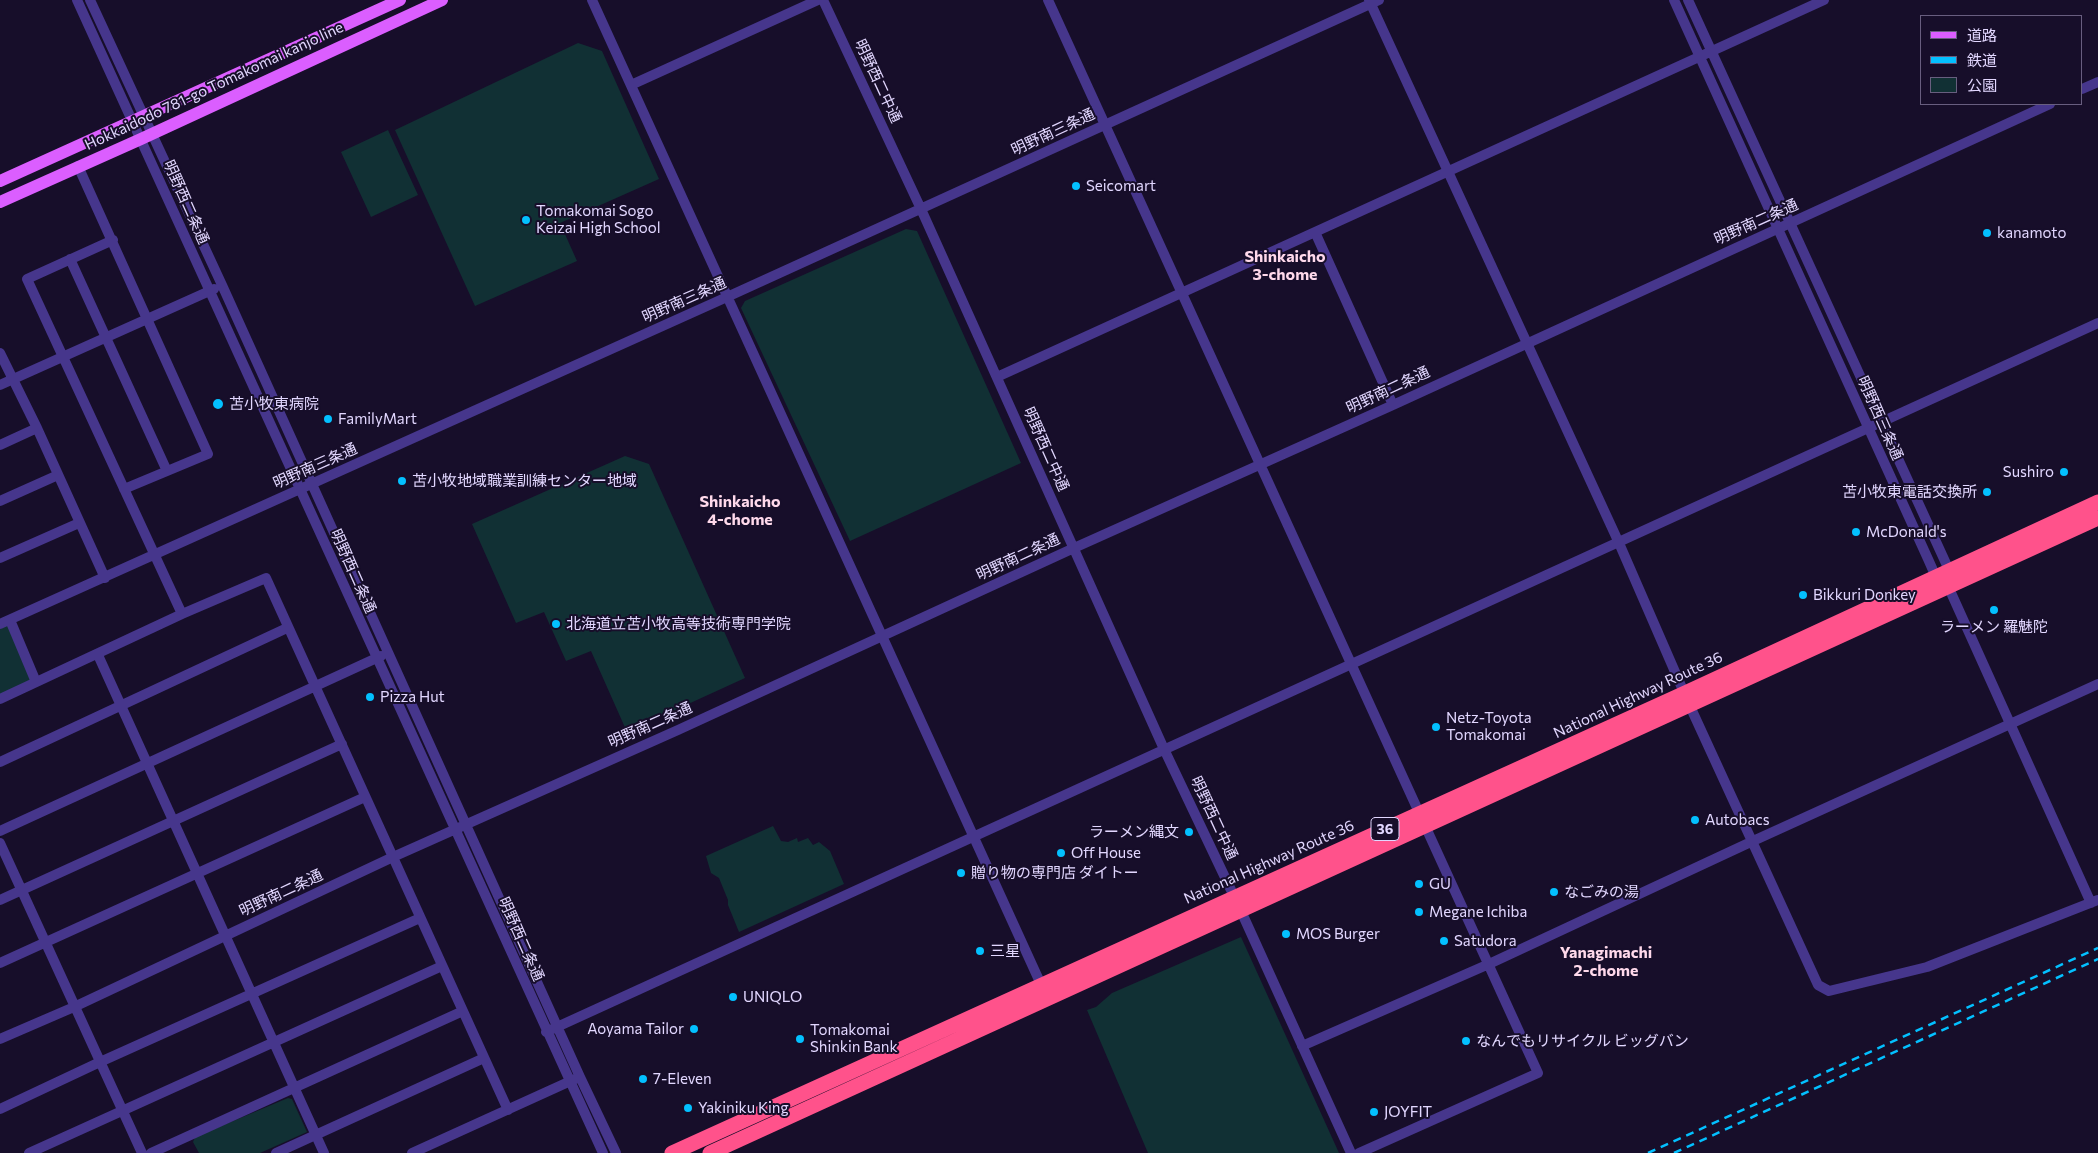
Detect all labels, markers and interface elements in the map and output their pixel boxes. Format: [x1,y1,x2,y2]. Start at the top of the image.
legend [1920,15,2083,105]
street label: Hokkaidodo 781-go Tomakomai kanjo line [82,18,346,154]
text: 道路 [1967,26,1997,44]
street label: 明野西二中通 [851,36,905,126]
text: 鉄道 [1967,51,1997,69]
text: 公園 [1967,76,1997,94]
street label: 明野南三条通 [1008,105,1098,159]
street label: 明野西二条通 [159,157,213,247]
place label: Seicomart [1086,177,1156,195]
marker: Seicomart [1070,180,1082,192]
street label: 明野南二条通 [1711,195,1801,249]
place label: Tomakomai Sogo Keizai High School [536,202,661,237]
marker: Tomakomai Sogo Keizai High School [520,214,532,226]
place label: kanamoto [1997,224,2066,242]
marker: kanamoto [1981,227,1993,239]
district label: Shinkaicho 3-chome [1244,247,1326,285]
street label: 明野南三条通 [639,273,729,327]
street label: 明野南二条通 [1343,363,1433,417]
street label: 明野西三条通 [1853,373,1907,463]
place label: 苫小牧東病院 [229,395,319,413]
marker: 苫小牧東病院 [211,397,225,411]
street label: 明野西二中通 [1019,404,1073,494]
place label: FamilyMart [338,410,417,428]
marker: FamilyMart [322,413,334,425]
street label: 明野南三条通 [270,439,360,493]
place label: Sushiro [2003,463,2054,481]
marker: Sushiro [2058,466,2070,478]
place label: 苫小牧地域職業訓練センター地域 [412,472,637,490]
marker: 苫小牧地域職業訓練センター地域 [396,475,408,487]
place label: 苫小牧東電話交換所 [1842,483,1977,501]
marker: 苫小牧東電話交換所 [1981,486,1993,498]
district label: Shinkaicho 4-chome [699,492,781,530]
place label: McDonald's [1866,523,1947,541]
street label: 明野西二条通 [326,526,380,616]
marker: McDonald's [1850,526,1862,538]
street label: 明野南二条通 [973,530,1063,584]
place label: Bikkuri Donkey [1813,586,1916,604]
marker: Bikkuri Donkey [1797,589,1809,601]
marker: ラーメン 羅魅陀 [1988,604,2000,616]
place label: 北海道立苫小牧高等技術専門学院 [566,615,791,633]
marker: 北海道立苫小牧高等技術専門学院 [550,618,562,630]
place label: ラーメン 羅魅陀 [1940,618,2048,636]
street label: National Highway Route 36 [1551,648,1725,742]
place label: Pizza Hut [380,688,445,706]
marker: Pizza Hut [364,691,376,703]
street label: 明野南二条通 [605,698,695,752]
place label: Netz-Toyota Tomakomai [1446,709,1532,744]
marker: Netz-Toyota Tomakomai [1430,721,1442,733]
street label: 明野西二中通 [1187,773,1241,863]
place label: Autobacs [1705,811,1770,829]
marker: Autobacs [1689,814,1701,826]
street label: National Highway Route 36 [1181,816,1357,908]
road number: 36 [1371,818,1399,841]
place label: ラーメン縄文 [1089,823,1179,841]
marker: ラーメン縄文 [1183,826,1195,838]
place label: Off House [1071,844,1141,862]
marker: Off House [1055,847,1067,859]
place label: 贈り物の専門店 ダイトー [971,864,1139,882]
street label: 明野南二条通 [236,866,326,920]
marker: 贈り物の専門店 ダイトー [955,867,967,879]
place label: GU [1429,875,1451,893]
marker: GU [1413,878,1425,890]
place label: なごみの湯 [1564,883,1639,901]
marker: なごみの湯 [1548,886,1560,898]
street label: 明野西二条通 [494,894,548,984]
place label: Megane Ichiba [1429,903,1527,921]
marker: Megane Ichiba [1413,906,1425,918]
place label: MOS Burger [1296,925,1380,943]
marker: MOS Burger [1280,928,1292,940]
place label: Satudora [1454,932,1516,950]
marker: Satudora [1438,935,1450,947]
place label: 三星 [990,942,1020,960]
district label: Yanagimachi 2-chome [1560,943,1652,981]
marker: 三星 [974,945,986,957]
place label: UNIQLO [743,988,802,1006]
marker: UNIQLO [727,991,739,1003]
place label: Aoyama Tailor [587,1020,684,1038]
place label: Tomakomai Shinkin Bank [810,1021,898,1056]
marker: Aoyama Tailor [688,1023,700,1035]
place label: なんでもリサイクル ビッグバン [1476,1032,1689,1050]
marker: Tomakomai Shinkin Bank [794,1033,806,1045]
marker: なんでもリサイクル ビッグバン [1460,1035,1472,1047]
place label: 7-Eleven [653,1070,712,1088]
marker: 7-Eleven [637,1073,649,1085]
place label: Yakiniku King [698,1099,789,1117]
marker: Yakiniku King [682,1102,694,1114]
place label: JOYFIT [1384,1103,1432,1121]
marker: JOYFIT [1368,1106,1380,1118]

